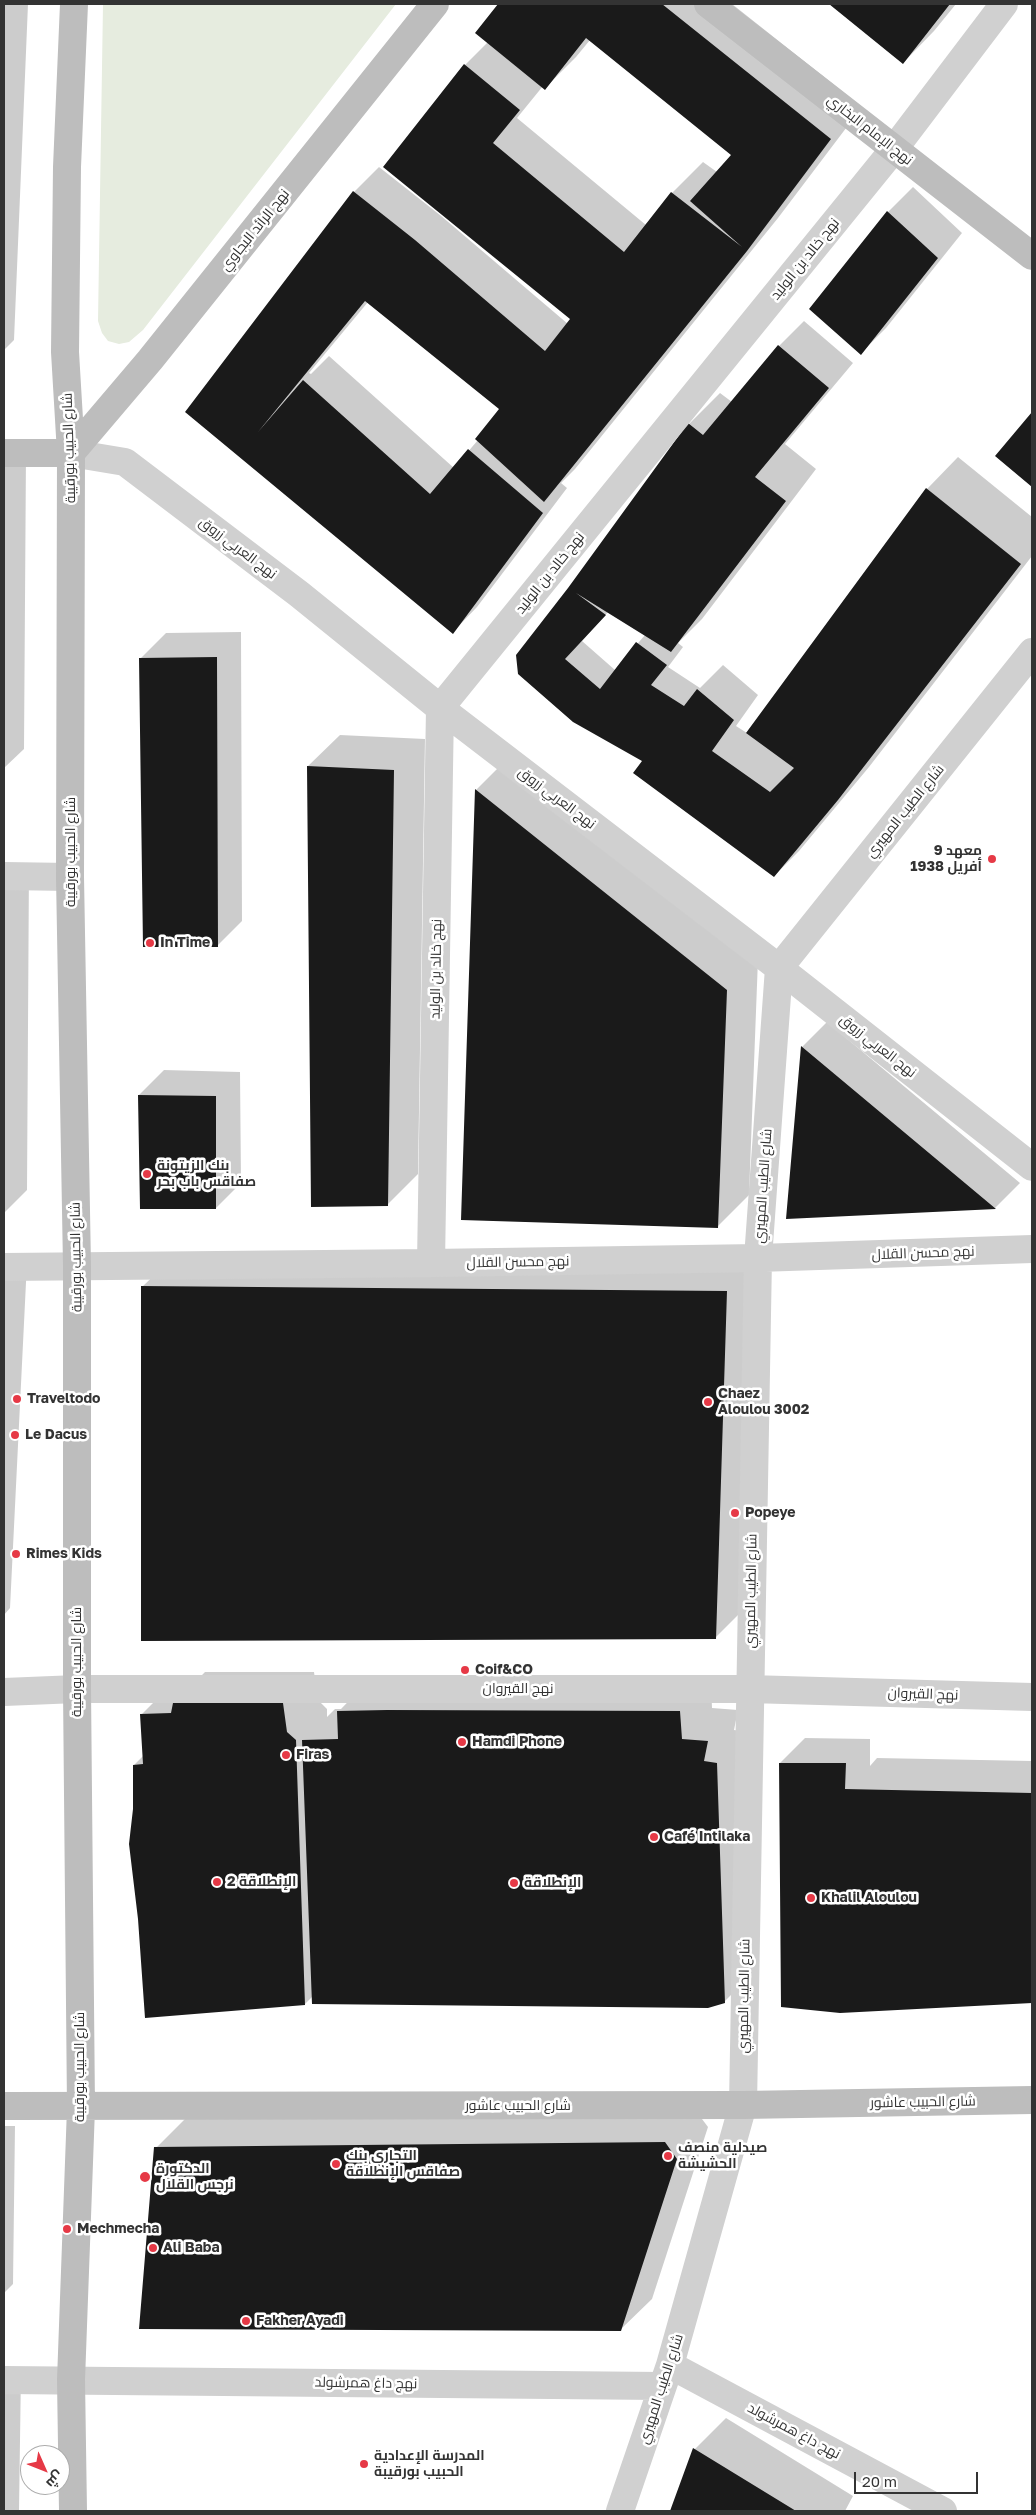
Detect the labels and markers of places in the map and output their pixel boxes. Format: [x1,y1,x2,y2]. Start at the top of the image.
place label: معهد 9 أفريل 1938 [910,843,982,876]
marker: معهد 9 أفريل 1938 [986,853,998,865]
place label: In Time [160,935,210,951]
marker: In Time [144,937,156,949]
place label: بنك الزيتونة صفاقس باب بحر [157,1158,256,1190]
marker: بنك الزيتونة صفاقس باب بحر [141,1168,153,1180]
place label: Chaez Aloulou 3002 [718,1386,809,1418]
place label: Traveltodo [27,1391,100,1407]
marker: Traveltodo [11,1393,23,1405]
marker: Chaez Aloulou 3002 [702,1396,714,1408]
place label: Le Dacus [25,1427,87,1443]
marker: Le Dacus [9,1429,21,1441]
place label: Popeye [745,1505,796,1521]
marker: Popeye [729,1507,741,1519]
place label: Rimes Kids [26,1546,102,1562]
marker: Rimes Kids [10,1548,22,1560]
place label: Coif&CO [475,1662,533,1678]
marker: Coif&CO [459,1664,471,1676]
place label: Hamdi Phone [472,1734,562,1750]
marker: Hamdi Phone [456,1736,468,1748]
place label: Firas [296,1747,329,1763]
marker: Firas [280,1749,292,1761]
place label: Café Intilaka [664,1829,750,1845]
marker: Café Intilaka [648,1831,660,1843]
place label: الإنطلاقة 2 [227,1874,296,1890]
place label: الإنطلاقة [524,1875,581,1891]
marker: الإنطلاقة 2 [211,1876,223,1888]
marker: الإنطلاقة [508,1877,520,1889]
place label: Khalil Aloulou [821,1890,917,1906]
marker: Khalil Aloulou [805,1892,817,1904]
place label: صيدلية منصف الحشيشة [678,2140,767,2172]
place label: التجاري بنك صفاقس الإنطلاقة [346,2148,460,2180]
marker: صيدلية منصف الحشيشة [662,2150,674,2162]
marker: التجاري بنك صفاقس الإنطلاقة [330,2158,342,2170]
place label: الدكتورة نرجس القلال [156,2161,234,2194]
marker: الدكتورة نرجس القلال [138,2170,152,2184]
place label: Mechmecha [77,2221,159,2237]
marker: Mechmecha [61,2223,73,2235]
place label: Ali Baba [163,2240,220,2256]
marker: Ali Baba [147,2242,159,2254]
place label: Fakher Ayadi [256,2313,344,2329]
marker: Fakher Ayadi [240,2315,252,2327]
place label: المدرسة الإعدادية الحبيب بورقيبة [374,2448,485,2480]
marker: المدرسة الإعدادية الحبيب بورقيبة [358,2458,370,2470]

